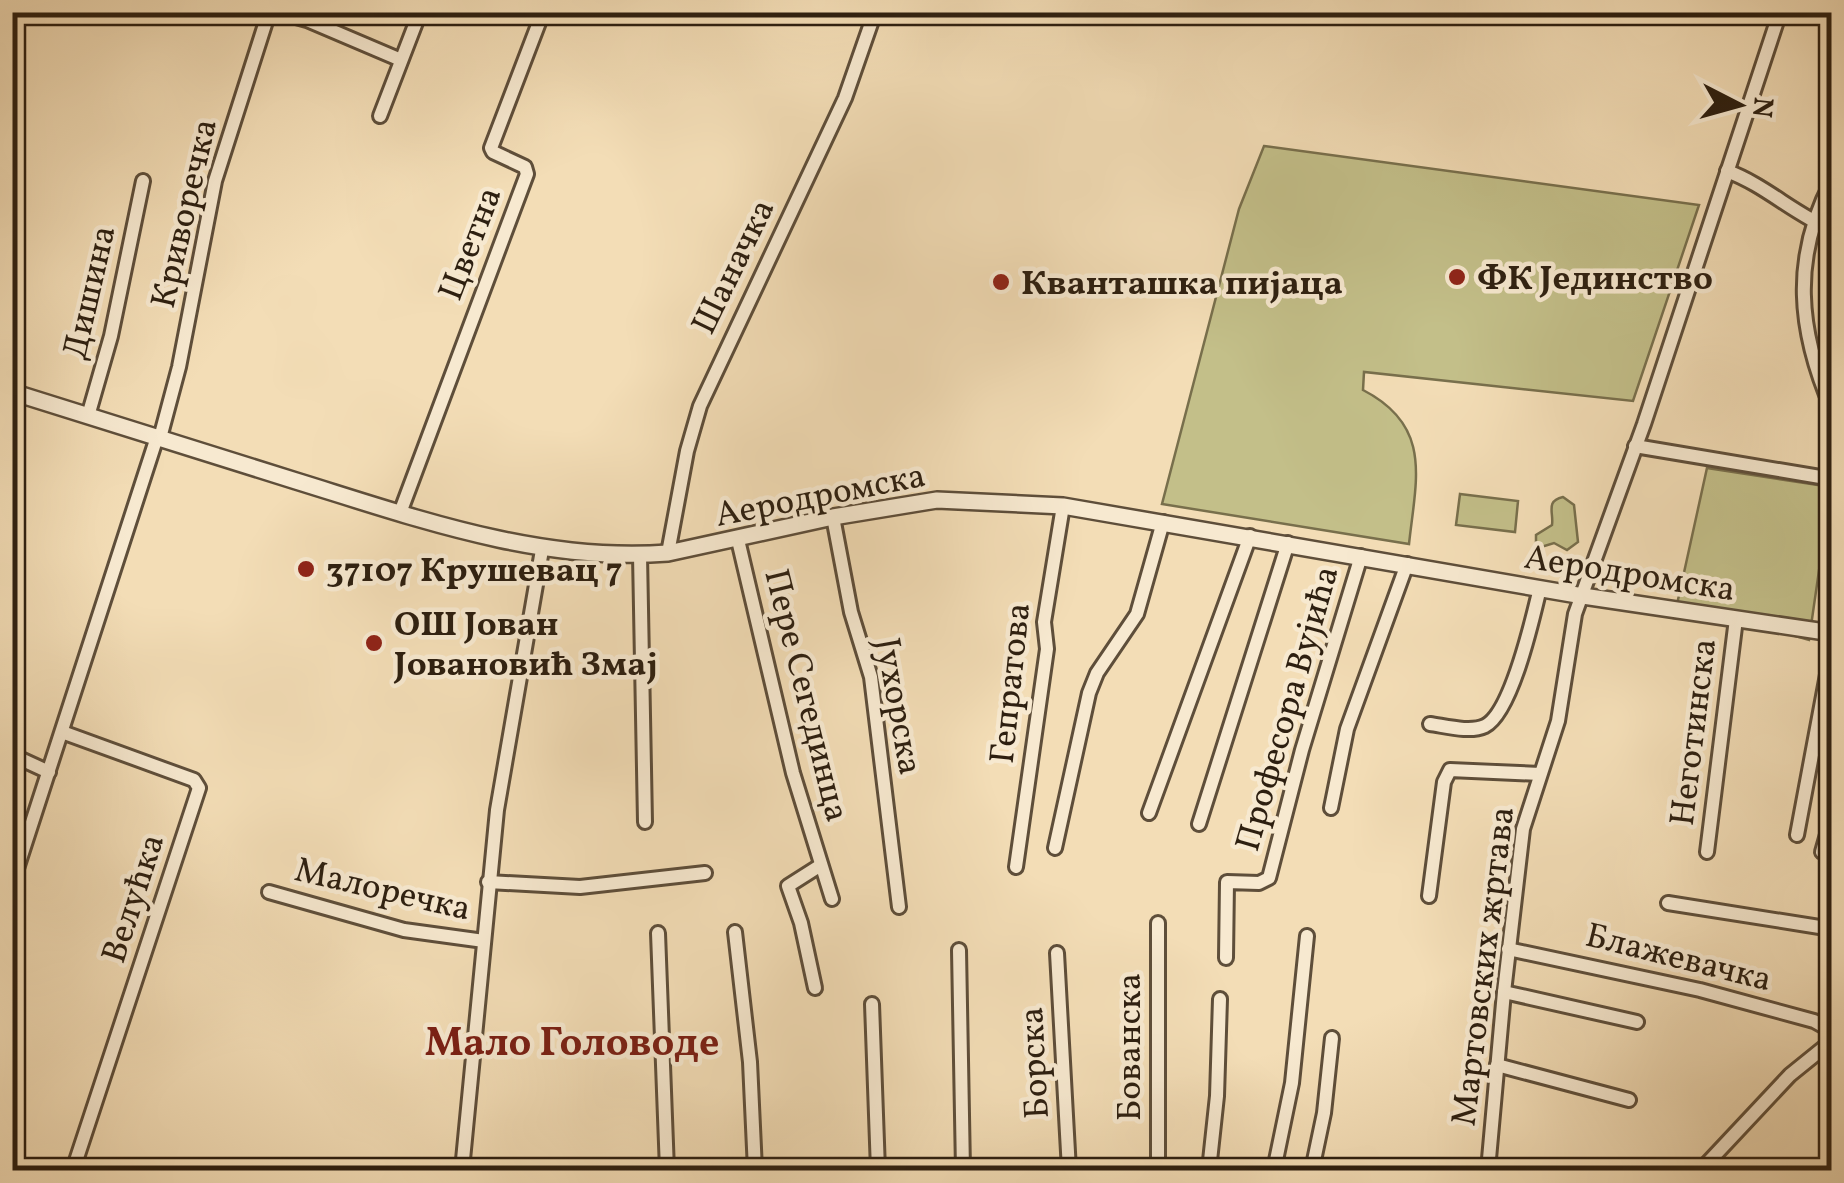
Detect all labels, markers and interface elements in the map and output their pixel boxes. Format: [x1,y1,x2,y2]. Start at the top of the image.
north arrow [1689,55,1789,155]
text: N [1741,95,1782,119]
street label: Криворечка [141,114,231,313]
street label: Цветна [428,180,515,308]
street label: Шаначка [681,192,788,343]
street label: Дишина [52,221,130,364]
place label: ФК Јединство [1477,256,1713,304]
place label: Кванташка пијаца [1021,261,1343,309]
marker: ФК Јединство [1446,266,1468,288]
marker: Кванташка пијаца [990,271,1012,293]
street label: Аеродромска [712,453,930,541]
street label: Аеродромска [1521,535,1738,615]
place label: 37107 Крушевац 7 [326,548,622,596]
marker: 37107 Крушевац 7 [295,558,317,580]
street label: Професора Вујића [1225,561,1353,857]
street label: Пере Сегединца [751,564,860,827]
street label: Гепратова [980,601,1044,766]
place label: ОШ Јован Јовановић Змај [393,602,657,690]
marker: ОШ Јован Јовановић Змај [363,632,385,654]
street label: Јухорска [861,634,933,779]
street label: Неготинска [1660,636,1730,829]
street label: Мартовских жртава [1442,804,1528,1129]
street label: Велућка [91,828,178,970]
street label: Малоречка [290,847,475,934]
street label: Блажевачка [1580,913,1776,1005]
street label: Бованска [1107,973,1155,1121]
street label: Борска [1009,1006,1063,1120]
district label: Мало Головоде [425,1017,719,1073]

